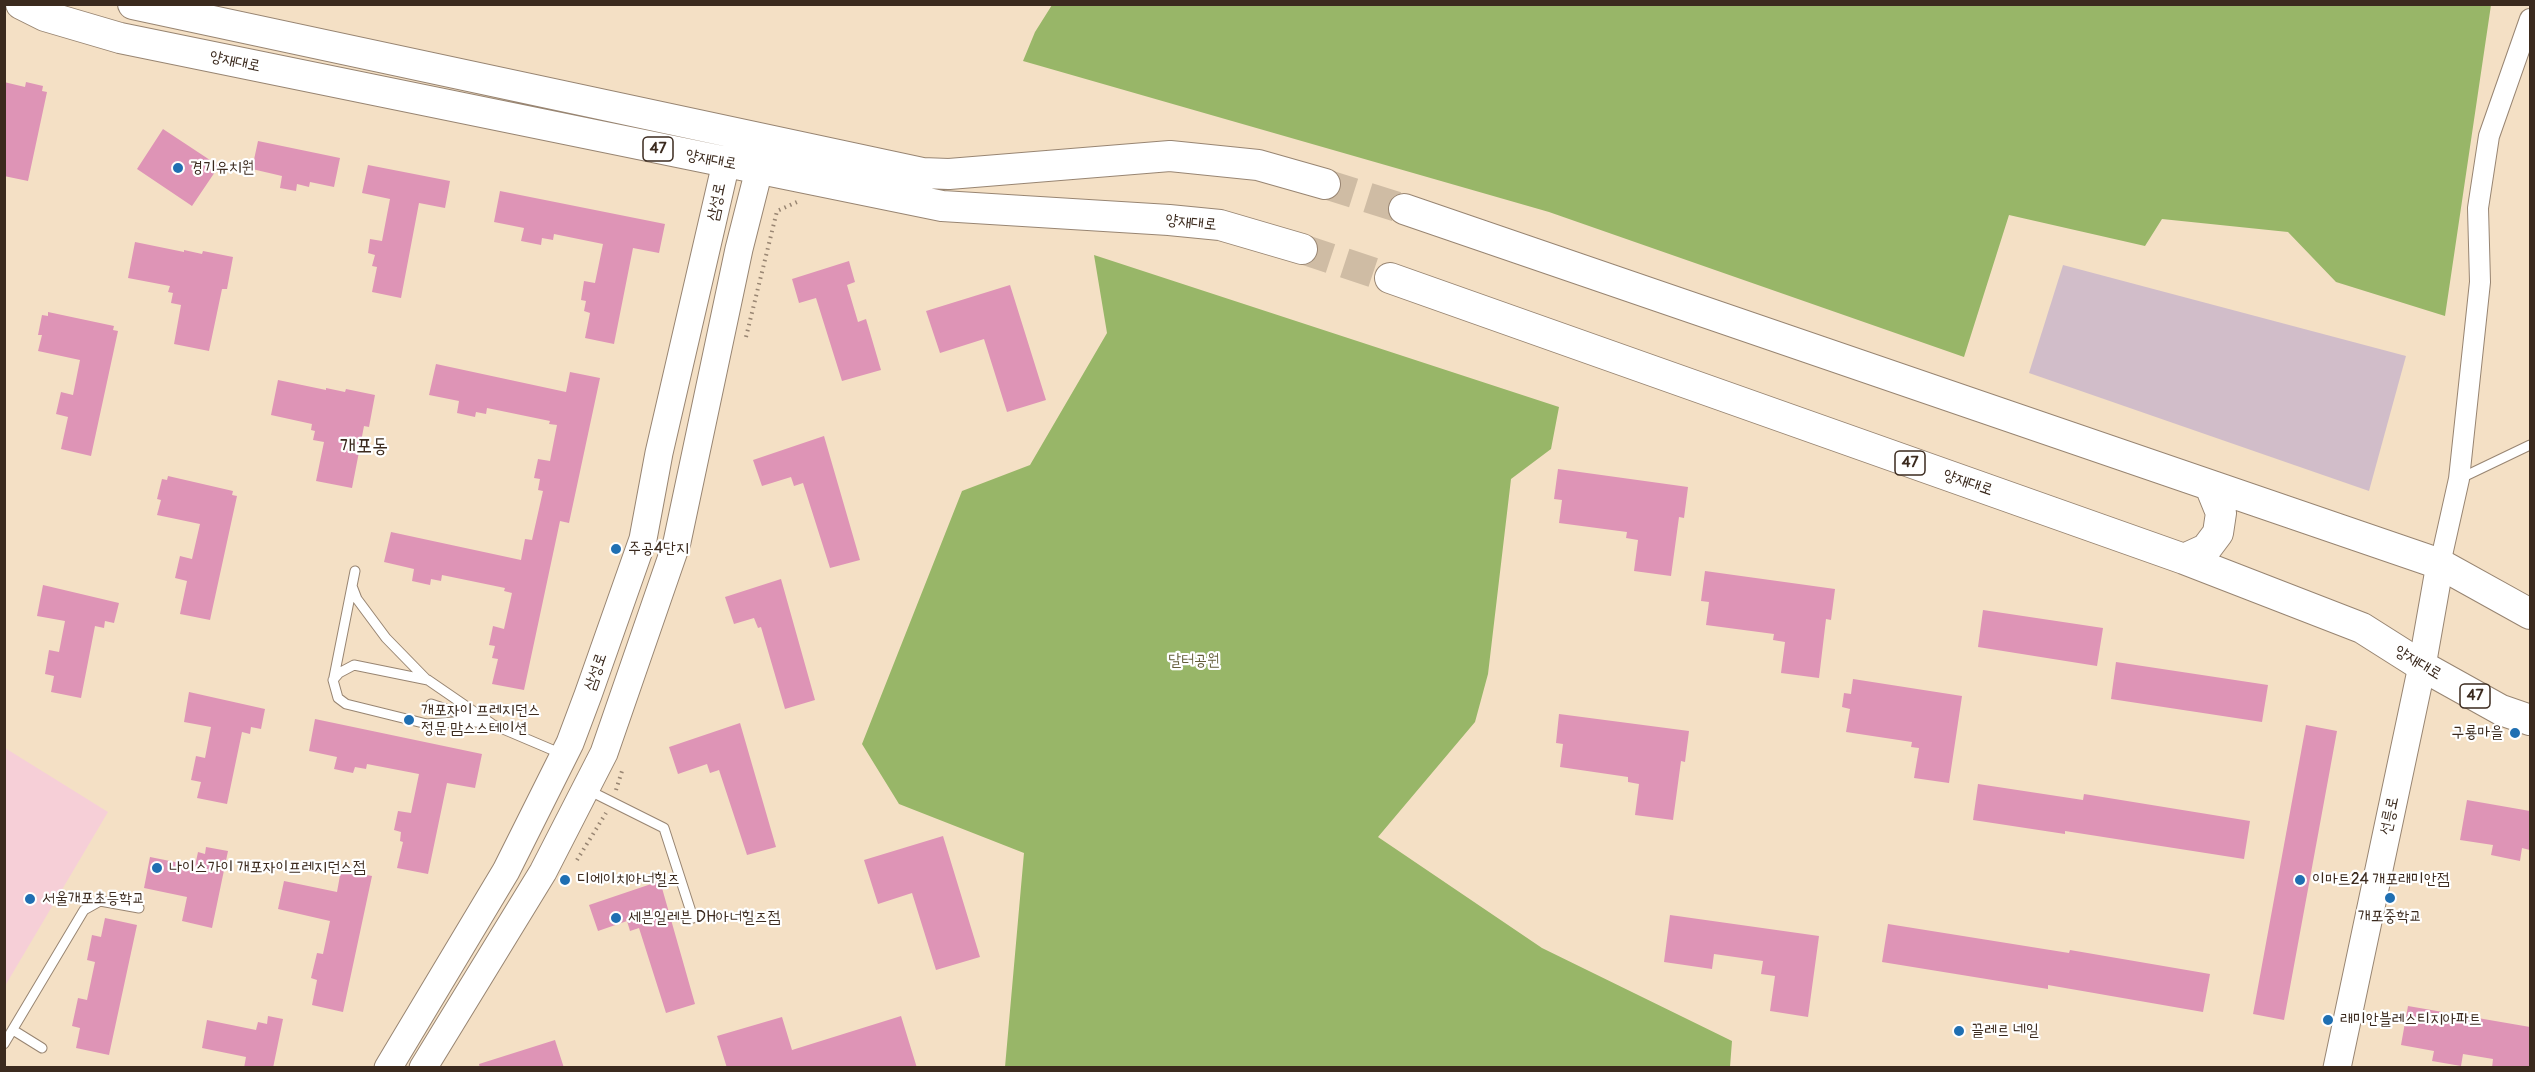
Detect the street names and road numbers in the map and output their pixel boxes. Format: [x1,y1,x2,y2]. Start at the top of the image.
street label: 양재대로 [208,47,262,77]
road number: 47 [643,137,673,161]
street label: 양재대로 [684,146,738,174]
street label: 삼성로 [704,181,730,223]
street label: 양재대로 [1164,211,1218,235]
road number: 47 [1895,451,1925,475]
street label: 양재대로 [1941,466,1995,500]
street label: 양재대로 [2391,642,2445,684]
street label: 삼성로 [581,651,611,693]
road number: 47 [2460,684,2490,708]
street label: 선릉로 [2377,795,2403,837]

